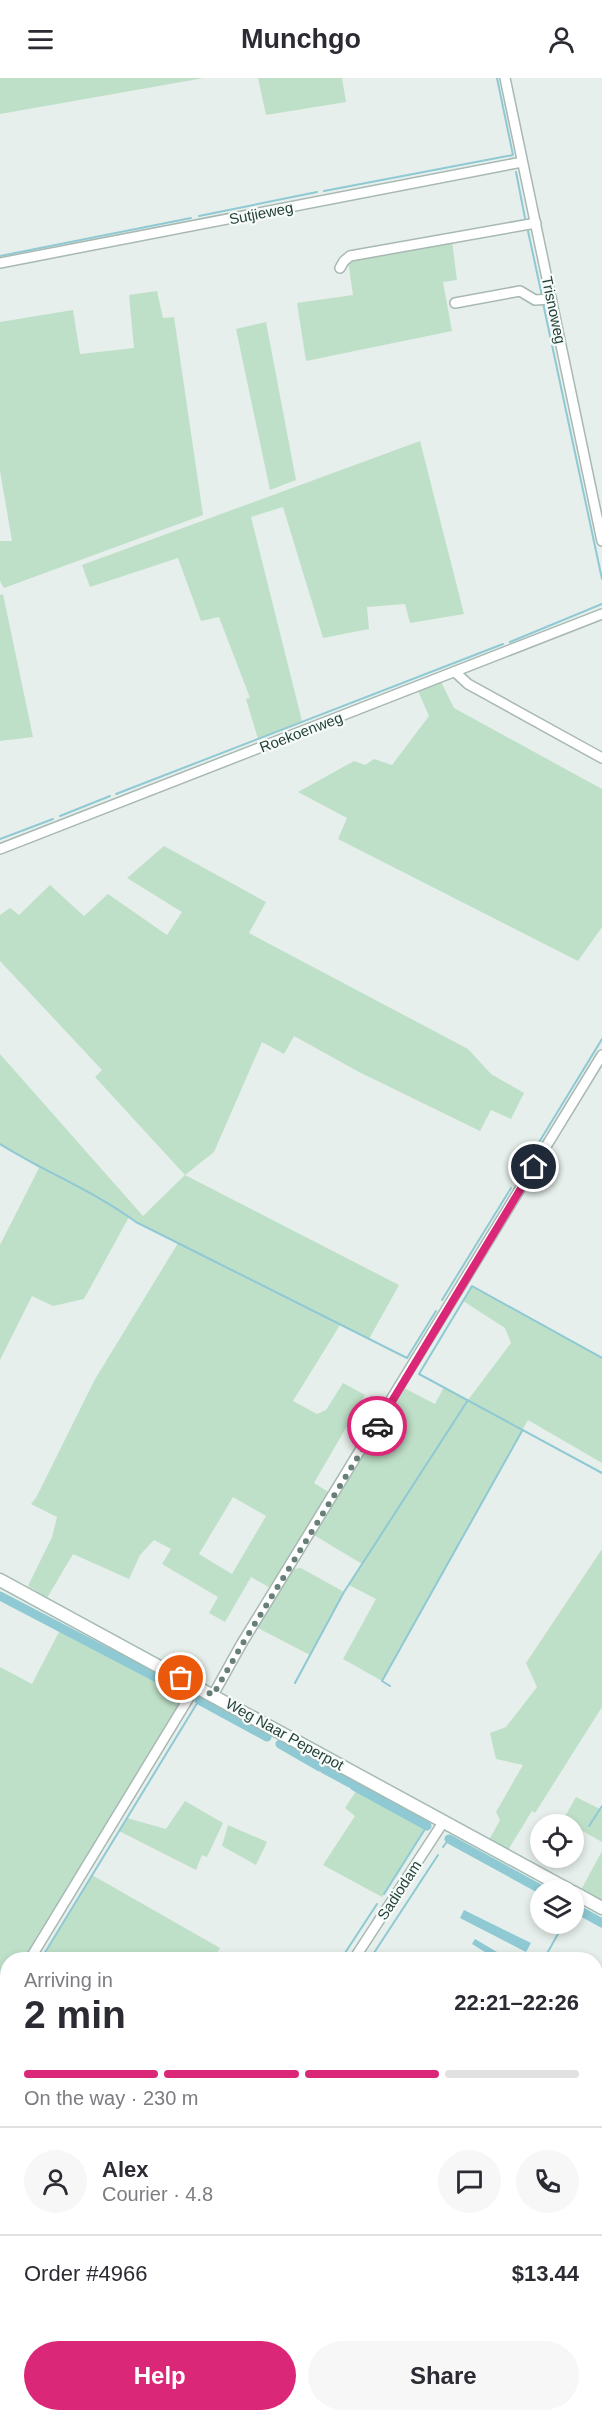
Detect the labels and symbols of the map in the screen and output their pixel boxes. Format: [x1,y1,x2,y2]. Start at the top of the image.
street label: Sutjieweg [227,198,295,228]
street label: Trisnoweg [539,275,569,345]
street label: Roekoenweg [257,708,345,756]
pin [508,1141,559,1192]
courier [347,1396,407,1456]
pin [155,1652,206,1703]
street label: Weg Naar Peperpot [223,1694,348,1774]
street label: Sadiodam [373,1857,425,1923]

